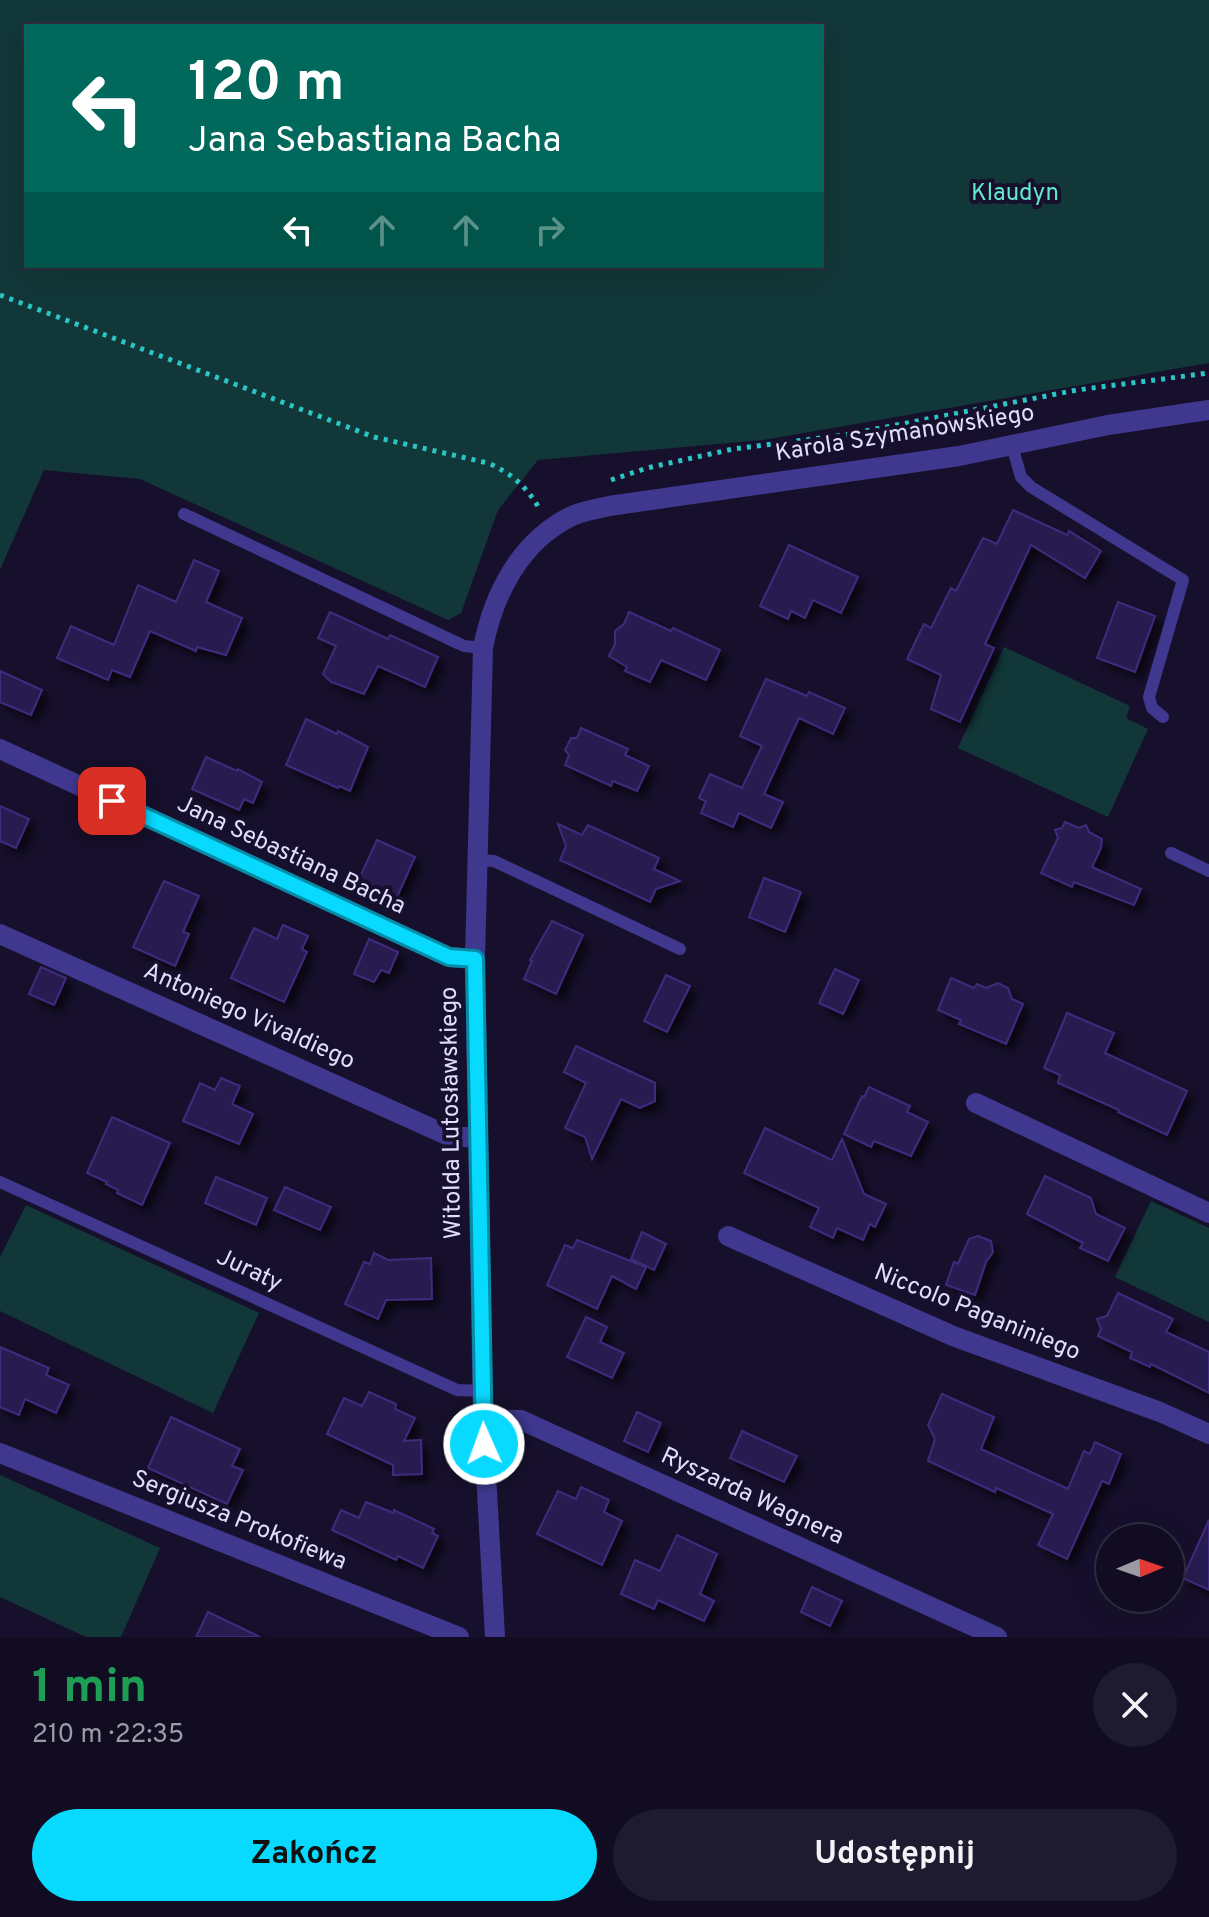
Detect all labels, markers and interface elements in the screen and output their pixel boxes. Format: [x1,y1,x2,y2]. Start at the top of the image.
text: 120 m [188,50,345,120]
icon: left [56,56,160,160]
text: Jana Sebastiana Bacha [188,119,561,165]
park label: Klaudyn [971,179,1059,209]
icon: left [276,208,320,252]
icon: ahead [360,208,404,252]
icon: ahead [444,208,488,252]
icon: right [528,208,572,252]
street label: Karola Szymanowskiego [773,399,1037,469]
pin [78,767,146,835]
icon: arrive [90,779,134,823]
street label: Jana Sebastiana Bacha [172,790,410,922]
street label: Antoniego Vivaldiego [139,957,359,1077]
street label: Witolda Lutosławskiego [435,986,469,1240]
street label: Juraty [211,1243,287,1299]
street label: Niccolo Paganiniego [869,1258,1085,1368]
position arrow [442,1402,526,1486]
street label: Ryszarda Wagnera [656,1441,848,1553]
street label: Sergiusza Prokofiewa [127,1464,351,1578]
north arrow [1096,1524,1184,1612]
map controls [1096,1524,1184,1612]
text: 1 min [32,1659,147,1719]
button: close [1093,1663,1177,1747]
text: 210 m · 22:35 [32,1719,184,1752]
button: Zakończ [32,1809,597,1901]
button: Udostępnij [613,1809,1177,1901]

